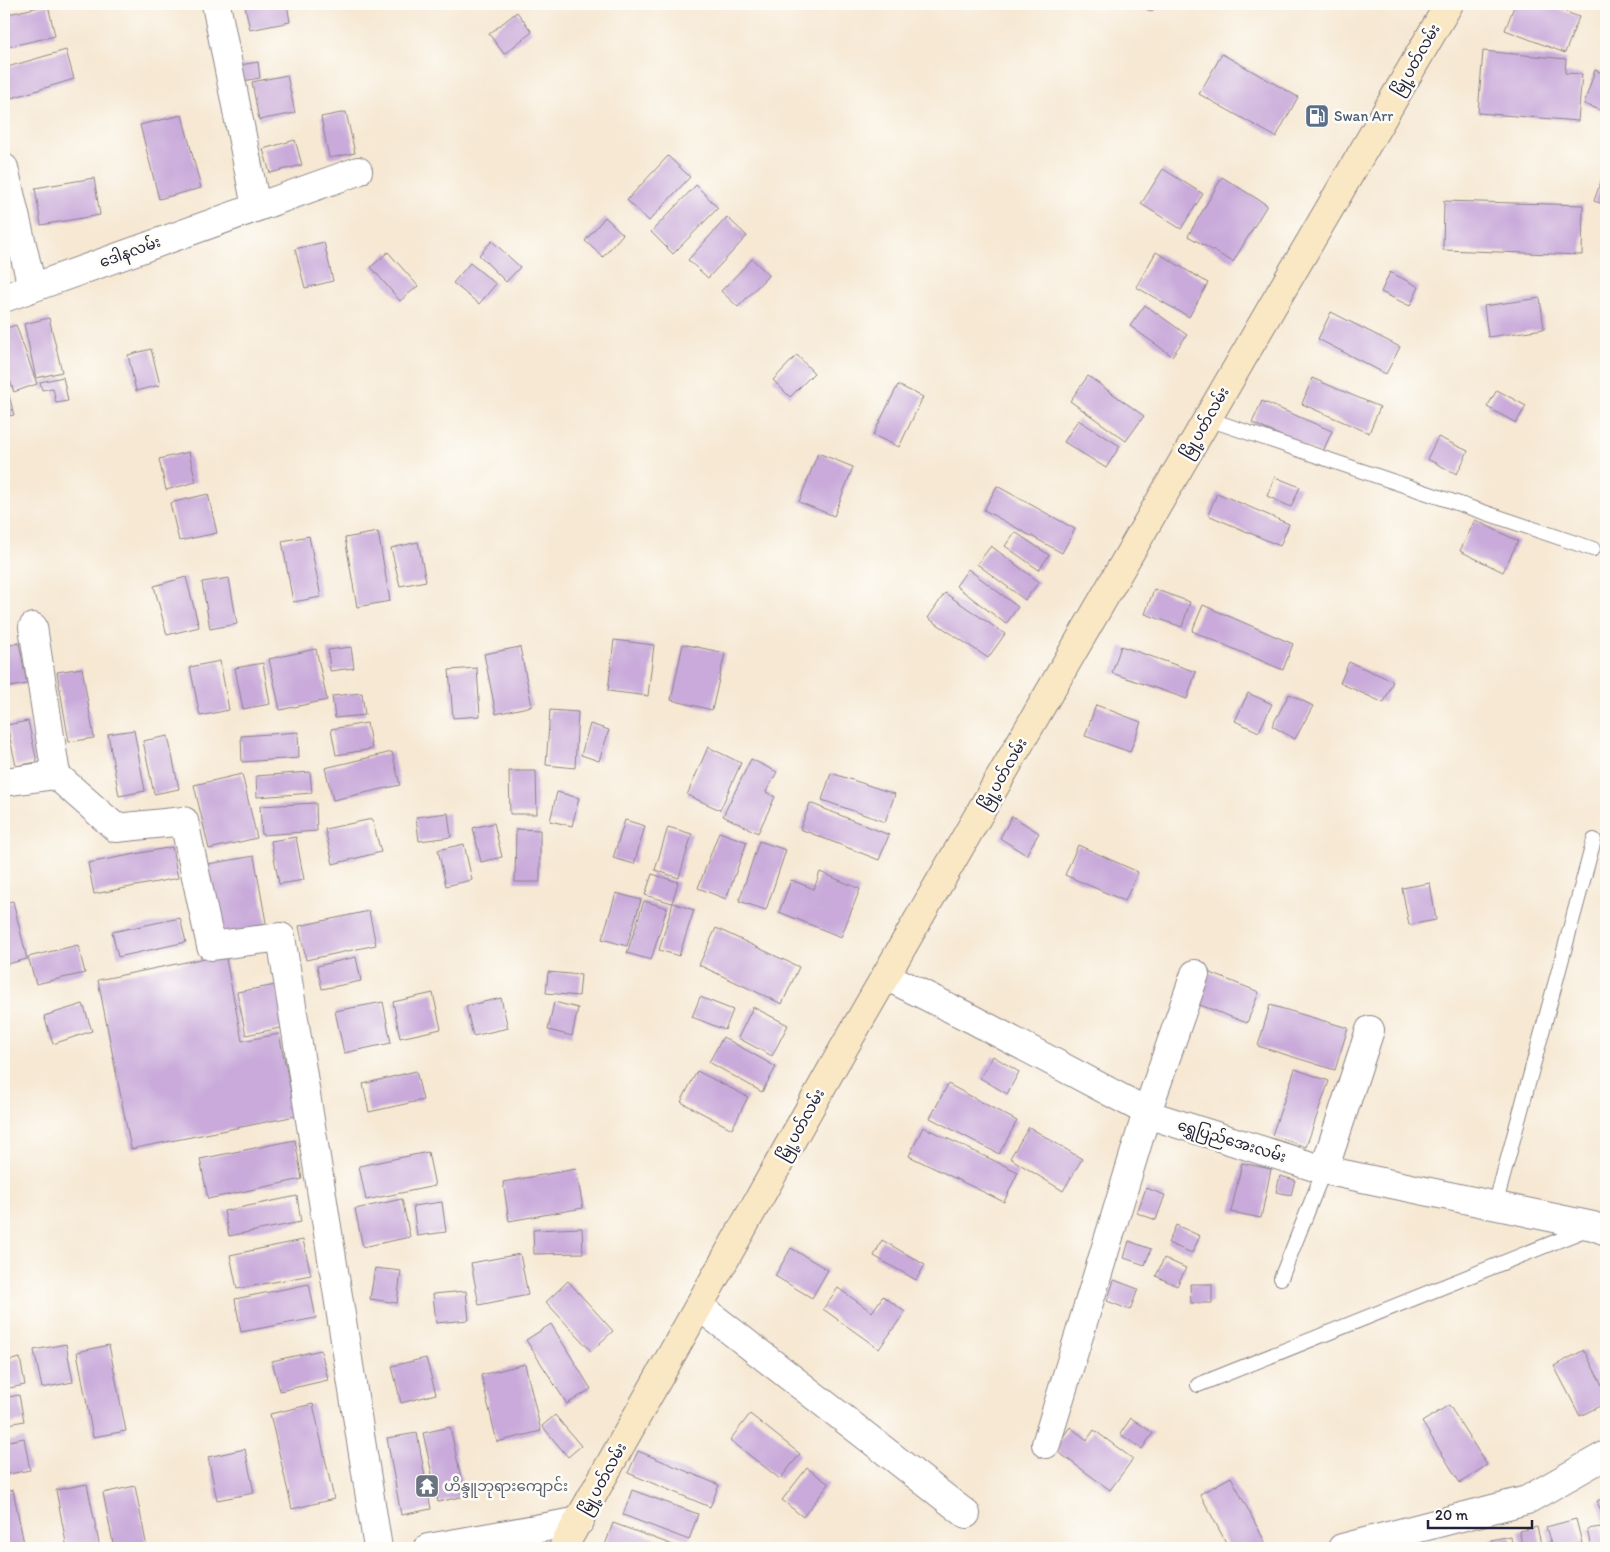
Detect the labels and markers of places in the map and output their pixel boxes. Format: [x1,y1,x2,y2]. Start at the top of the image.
fuel station icon: Swan Arr [1304,103,1330,129]
place label: Swan Arr [1334,107,1393,125]
temple icon: ဟိန္ဒူဘုရားကျောင်း [414,1473,440,1499]
place label: ဟိန္ဒူဘုရားကျောင်း [444,1476,568,1498]

